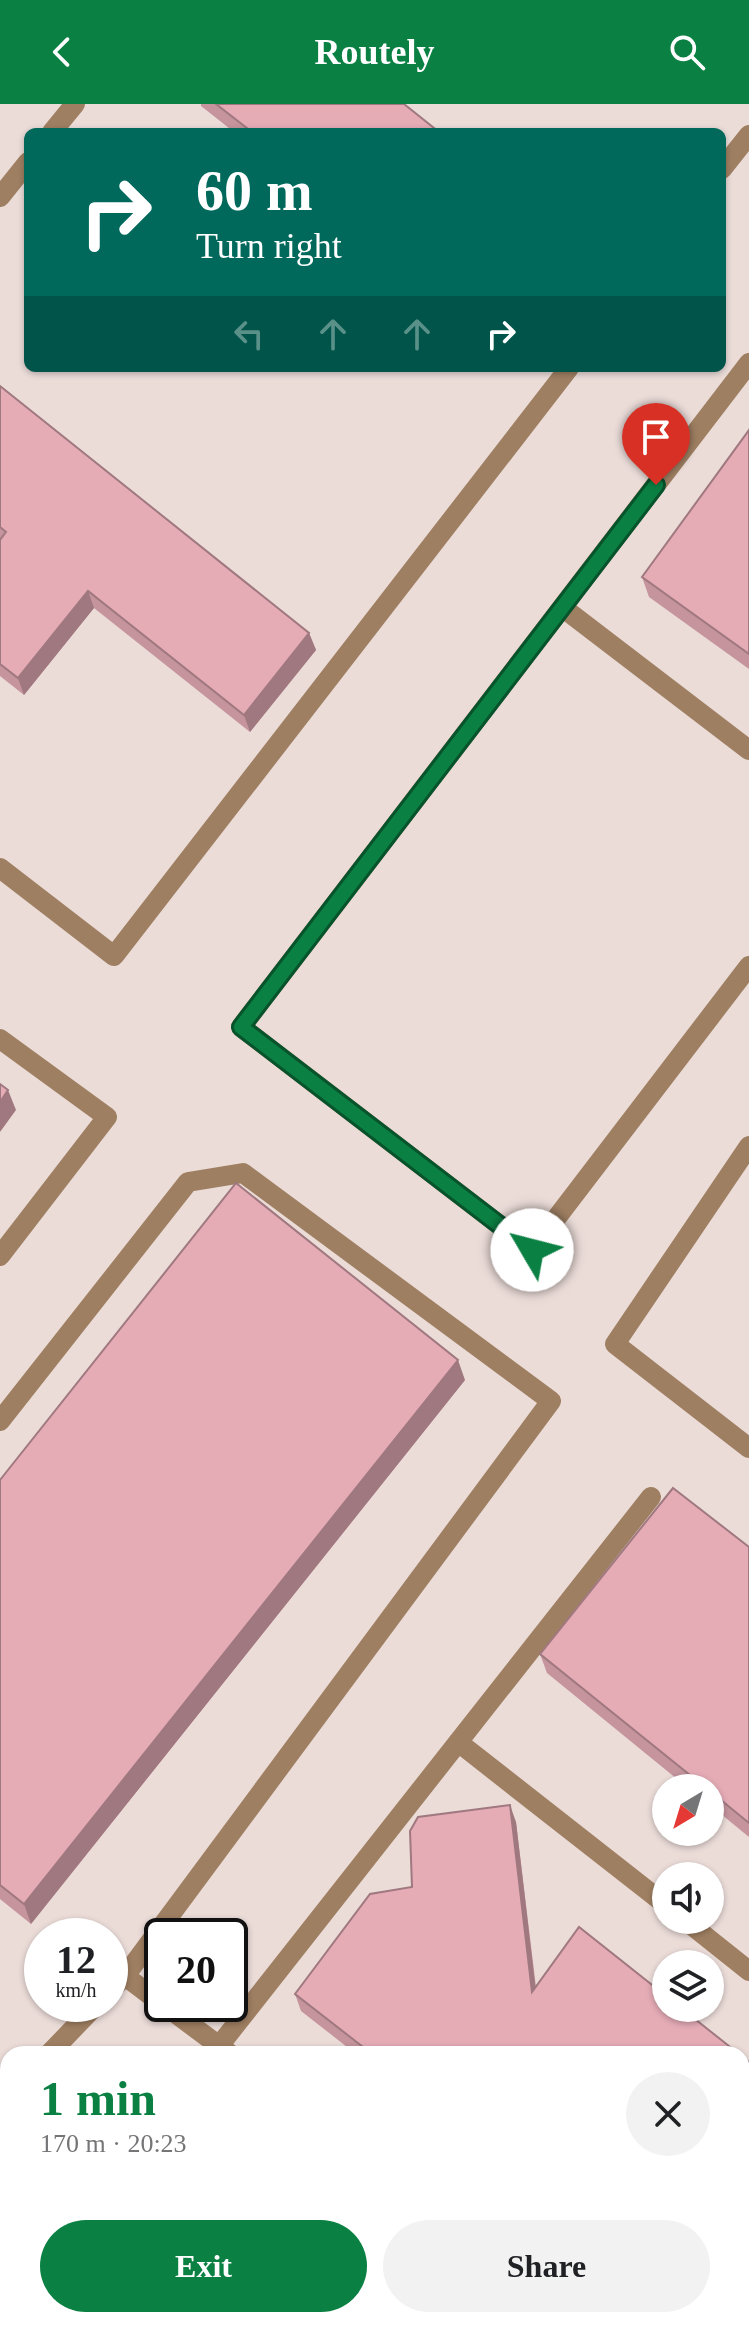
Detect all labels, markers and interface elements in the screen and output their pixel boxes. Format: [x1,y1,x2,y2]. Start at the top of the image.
icon: back [40,30,84,74]
icon: search [665,30,709,74]
text: Routely [315,32,435,72]
icon: right [64,160,168,264]
text: 60 m [196,160,313,222]
text: Turn right [196,226,342,266]
icon: left [227,312,271,356]
icon: ahead [311,312,355,356]
icon: ahead [395,312,439,356]
icon: right [479,312,523,356]
pin [622,403,690,485]
icon: arrive [634,415,678,459]
position arrow [490,1208,574,1292]
north arrow [652,1774,724,1846]
map controls [652,1774,724,2022]
button: sound [652,1862,724,1934]
speed limit sign: 20 [144,1918,248,2022]
text: 12 [56,1937,96,1982]
button: layers [652,1950,724,2022]
text: km/h [55,1979,97,2001]
text: 1 min [40,2072,156,2125]
button: close [626,2072,710,2156]
text: 170 m · 20:23 [40,2129,187,2158]
button: Exit [40,2220,367,2312]
button: Share [383,2220,710,2312]

